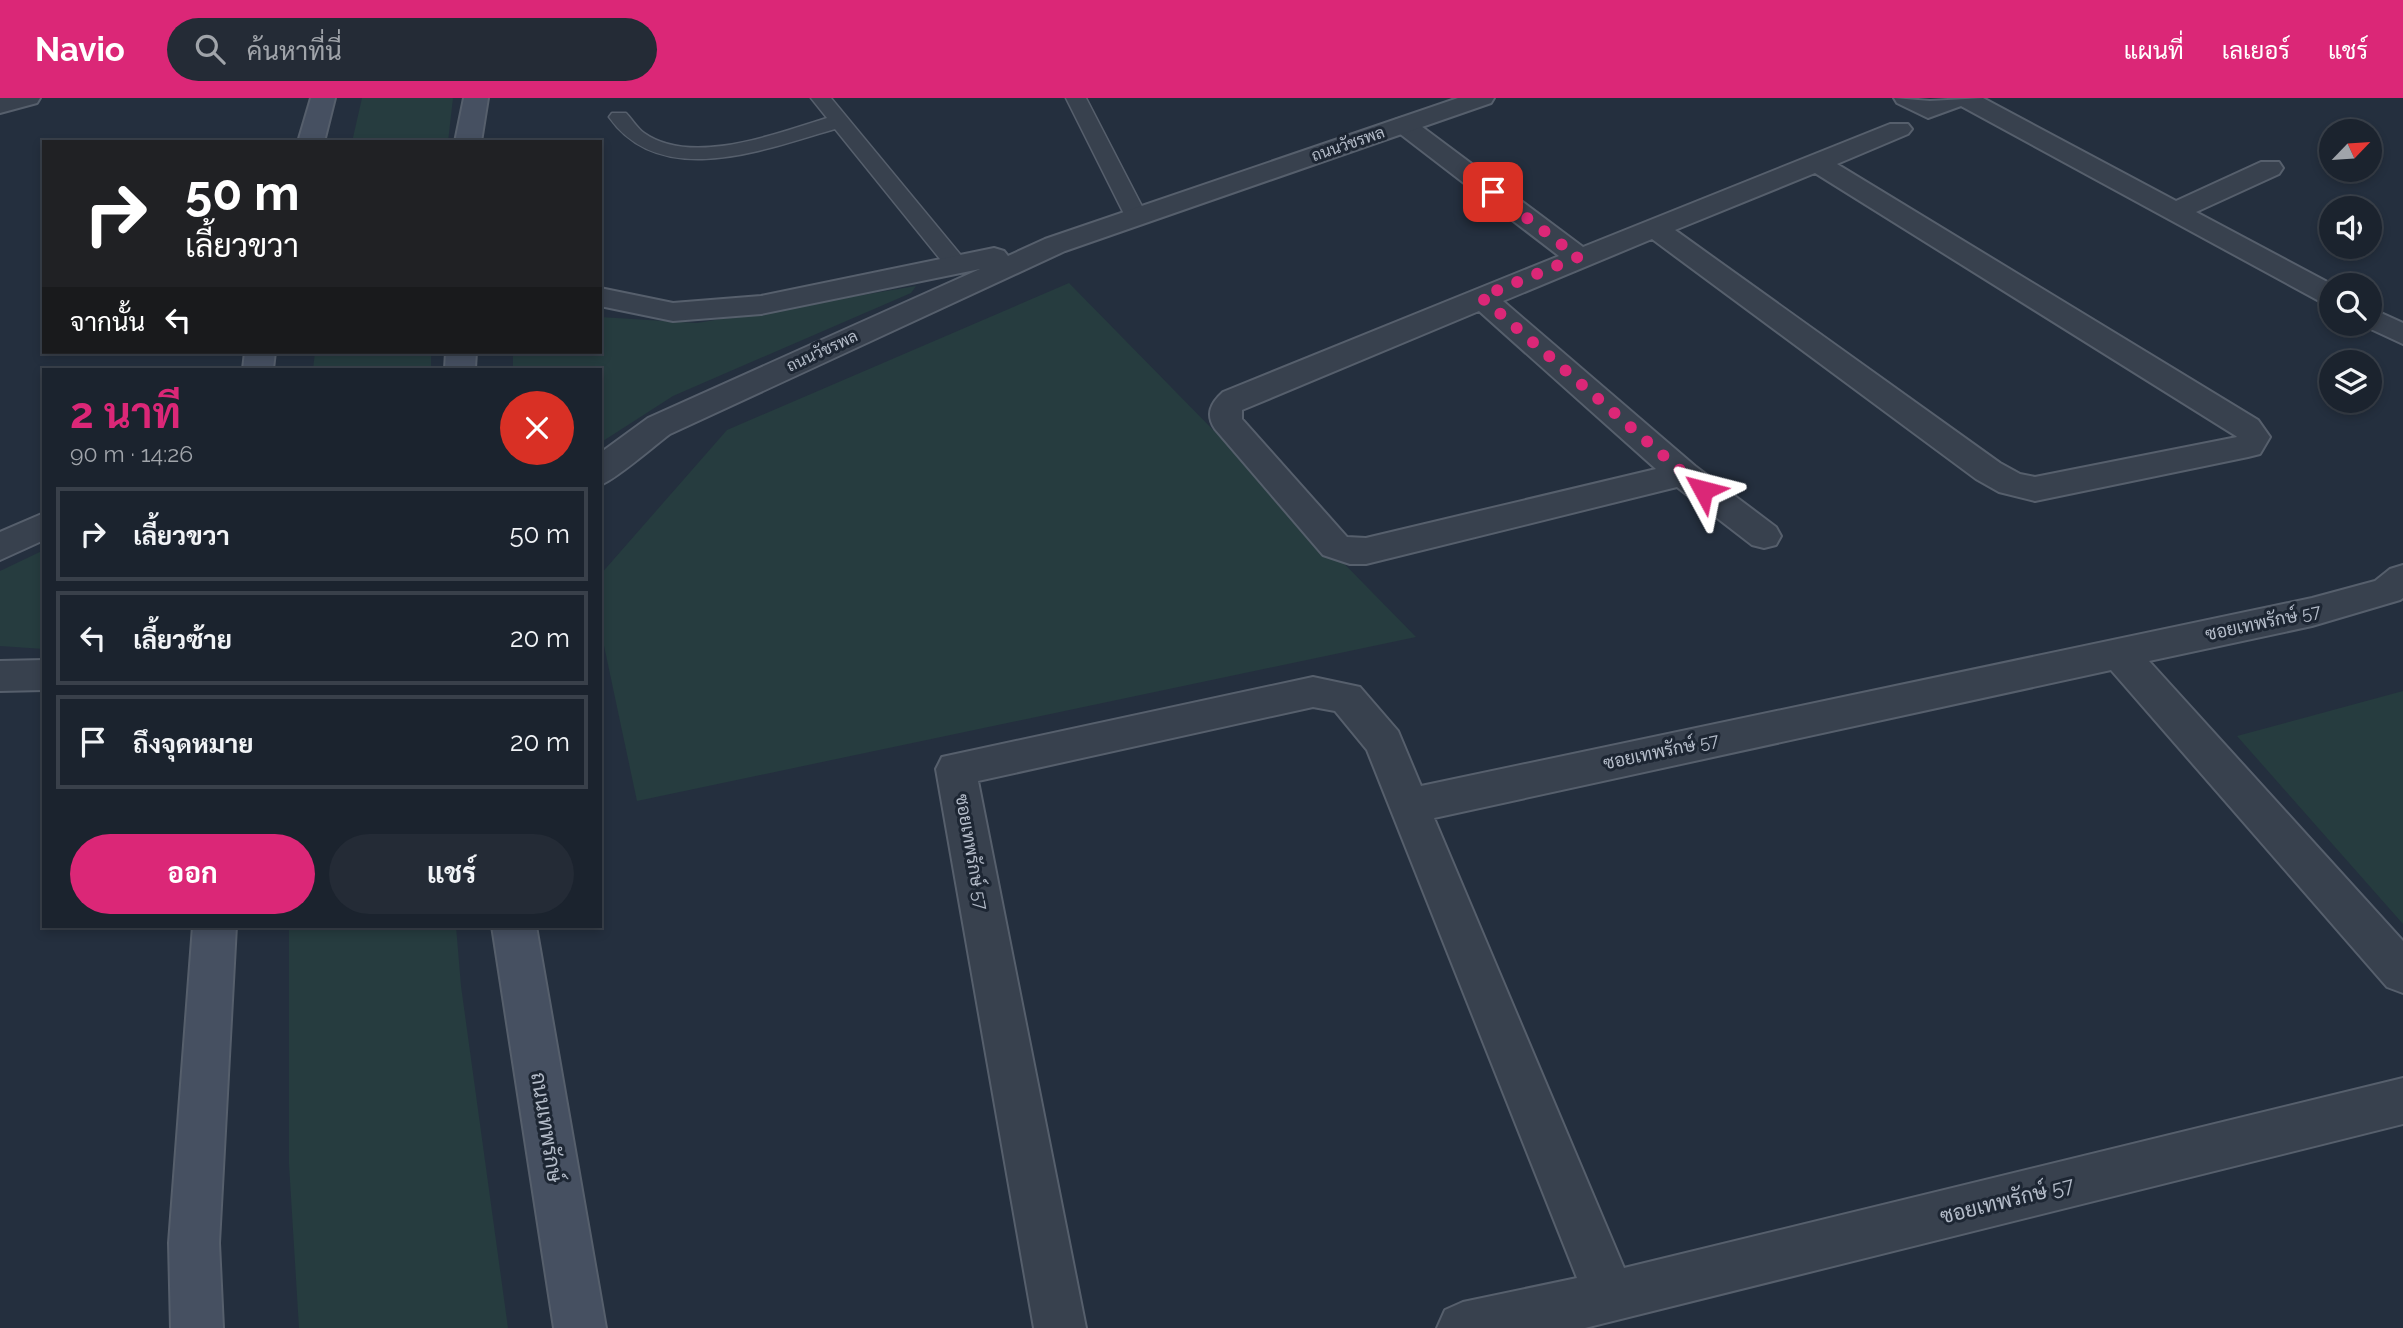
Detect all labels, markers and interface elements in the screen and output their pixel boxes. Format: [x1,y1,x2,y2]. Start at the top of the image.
search box [167,18,657,81]
text: Navio [35,30,125,69]
icon: search [191,30,229,68]
text: ค้นหาที่นี่ [247,36,342,66]
text: แผนที่ [2124,36,2184,65]
text: เลเยอร์ [2222,36,2290,65]
text: แชร์ [2328,36,2368,65]
north arrow [2319,119,2382,182]
map controls [2319,119,2382,413]
street label: ถนนวัชรพล [1309,122,1387,165]
pin [1463,162,1523,222]
text: 50 m [185,164,300,221]
icon: right [70,168,161,259]
icon: arrive [1474,173,1512,211]
button: sound [2319,196,2382,259]
text: เลี้ยวขวา [185,227,299,264]
button: search [2319,273,2382,336]
icon: left [159,301,197,339]
text: จากนั้น [70,307,145,337]
street label: ถนนวัชรพล [783,325,861,376]
button: layers [2319,350,2382,413]
text: 2 นาที [70,389,181,438]
button: close [500,391,574,465]
text: 90 m · 14:26 [70,440,193,467]
position arrow [1666,453,1740,527]
icon: right [74,515,112,553]
text: 50 m [509,519,570,549]
text: เลี้ยวขวา [133,521,230,551]
street label: ซอยเทพรักษ์ 57 [2203,597,2323,644]
icon: left [74,619,112,657]
text: 20 m [510,623,570,653]
text: เลี้ยวซ้าย [133,625,232,655]
icon: arrive [74,723,112,761]
street label: ซอยเทพรักษ์ 57 [1601,726,1721,773]
text: 20 m [510,727,570,757]
text: ถึงจุดหมาย [133,729,254,759]
street label: ซอยเทพรักษ์ 57 [951,792,995,912]
button: ออก [70,834,315,914]
button: แชร์ [329,834,574,914]
street label: ถนนเทพรักษ์ [526,1070,569,1184]
street label: ซอยเทพรักษ์ 57 [1937,1170,2077,1229]

